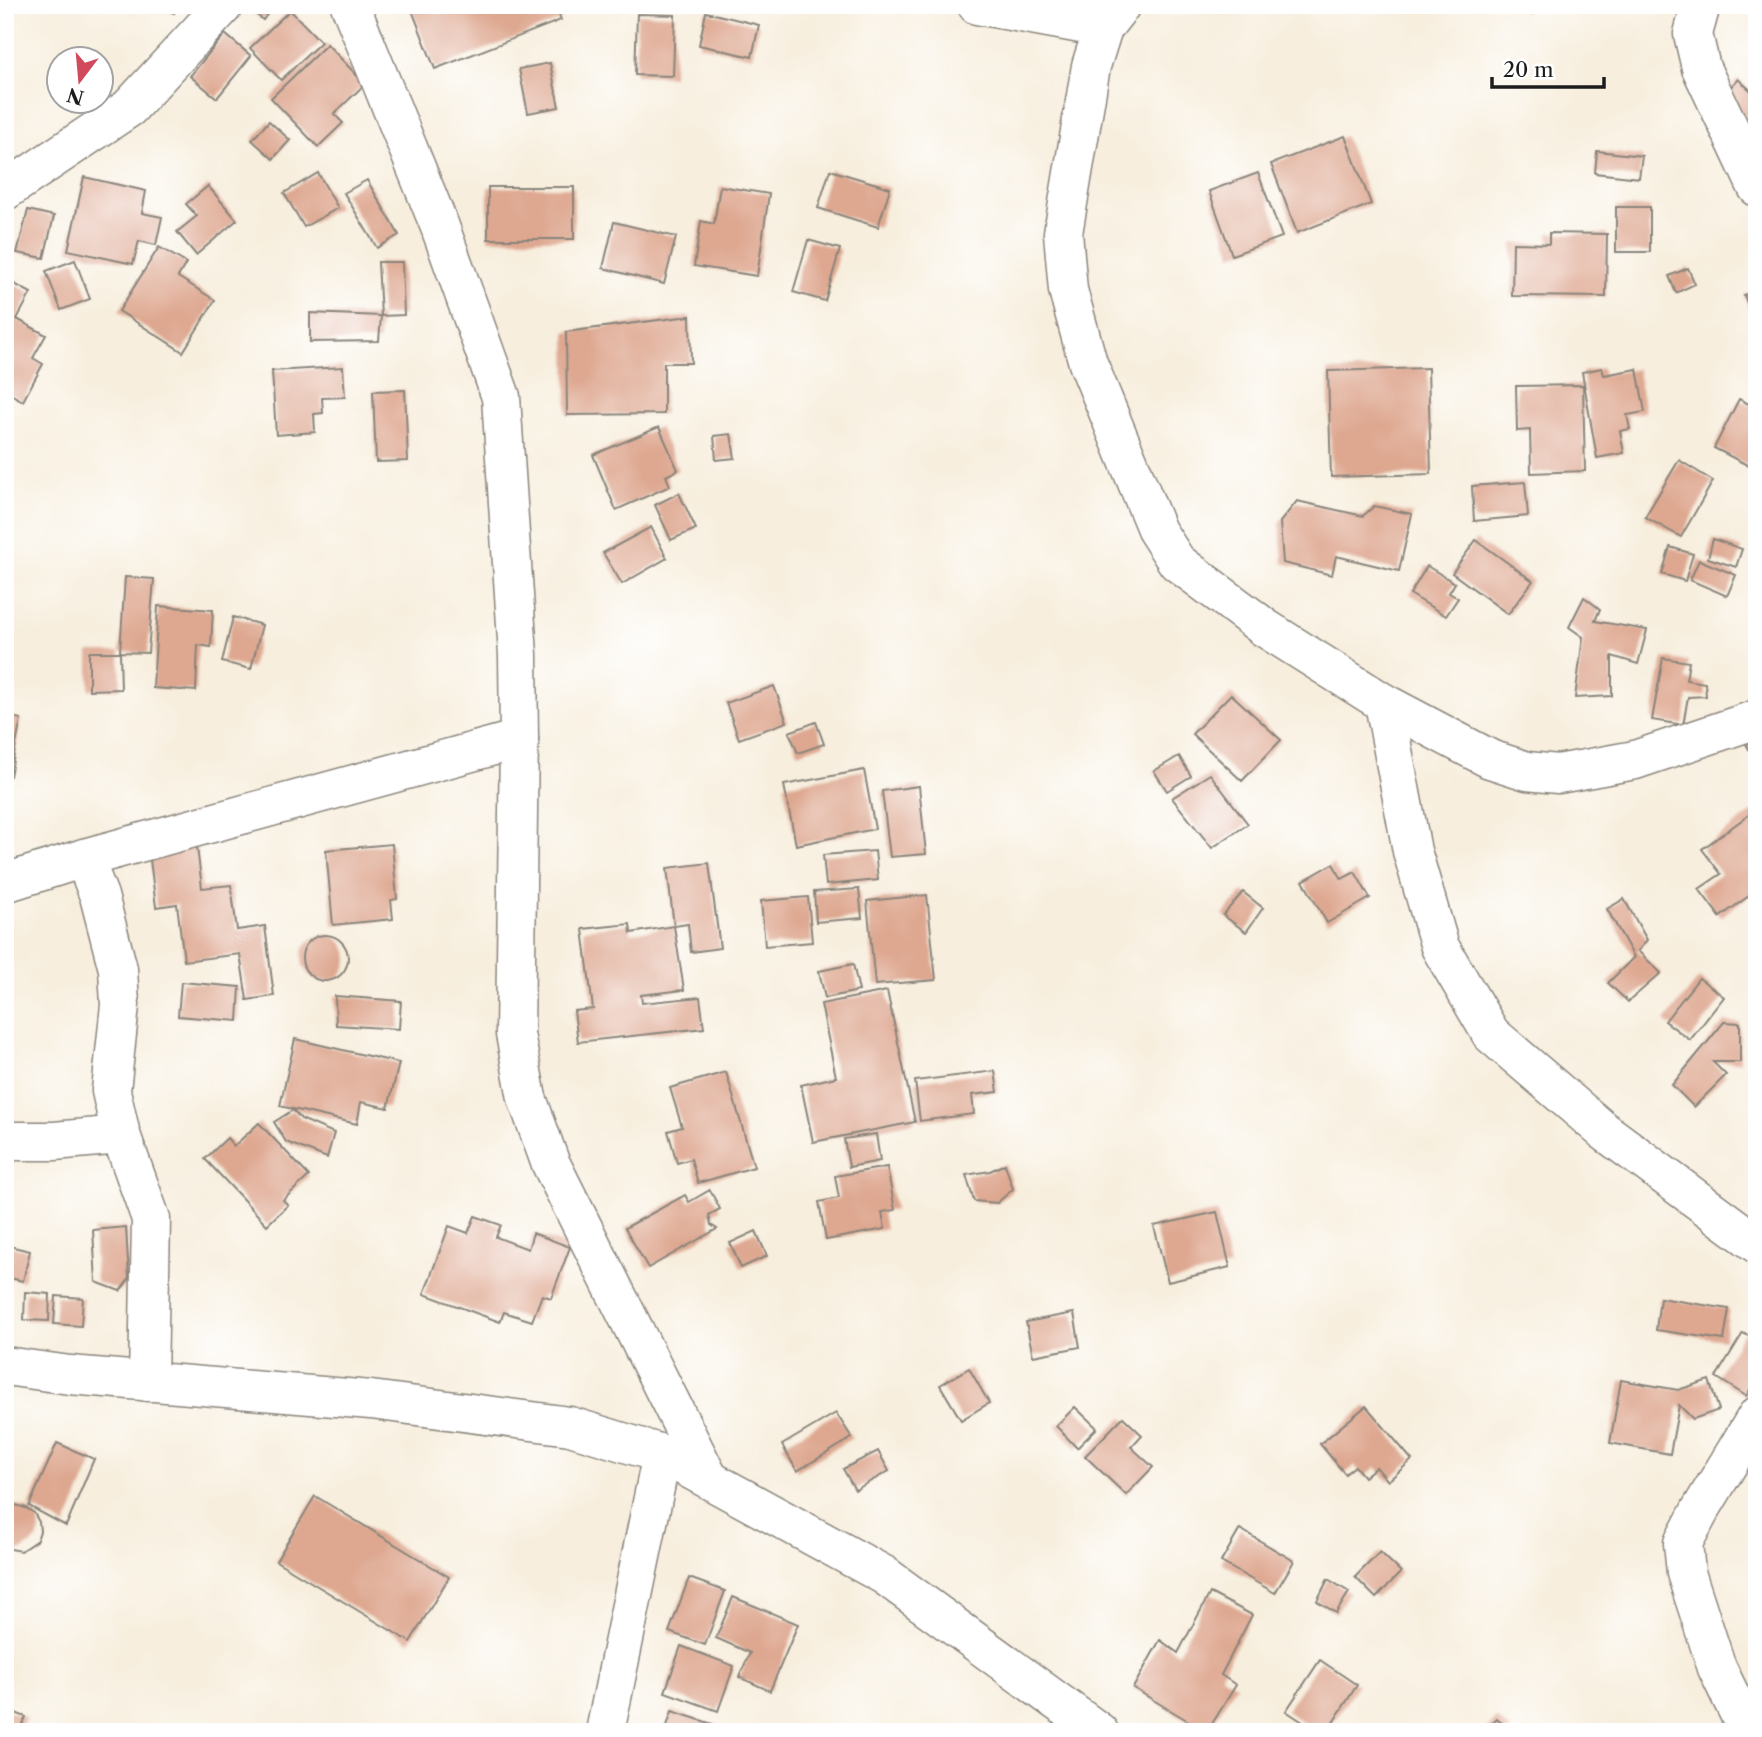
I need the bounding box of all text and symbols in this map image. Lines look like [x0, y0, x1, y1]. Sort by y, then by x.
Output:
north arrow [46, 46, 116, 116]
scale bar [1492, 46, 1604, 90]
text: 20 m [1503, 57, 1554, 82]
text: N [64, 83, 87, 109]

